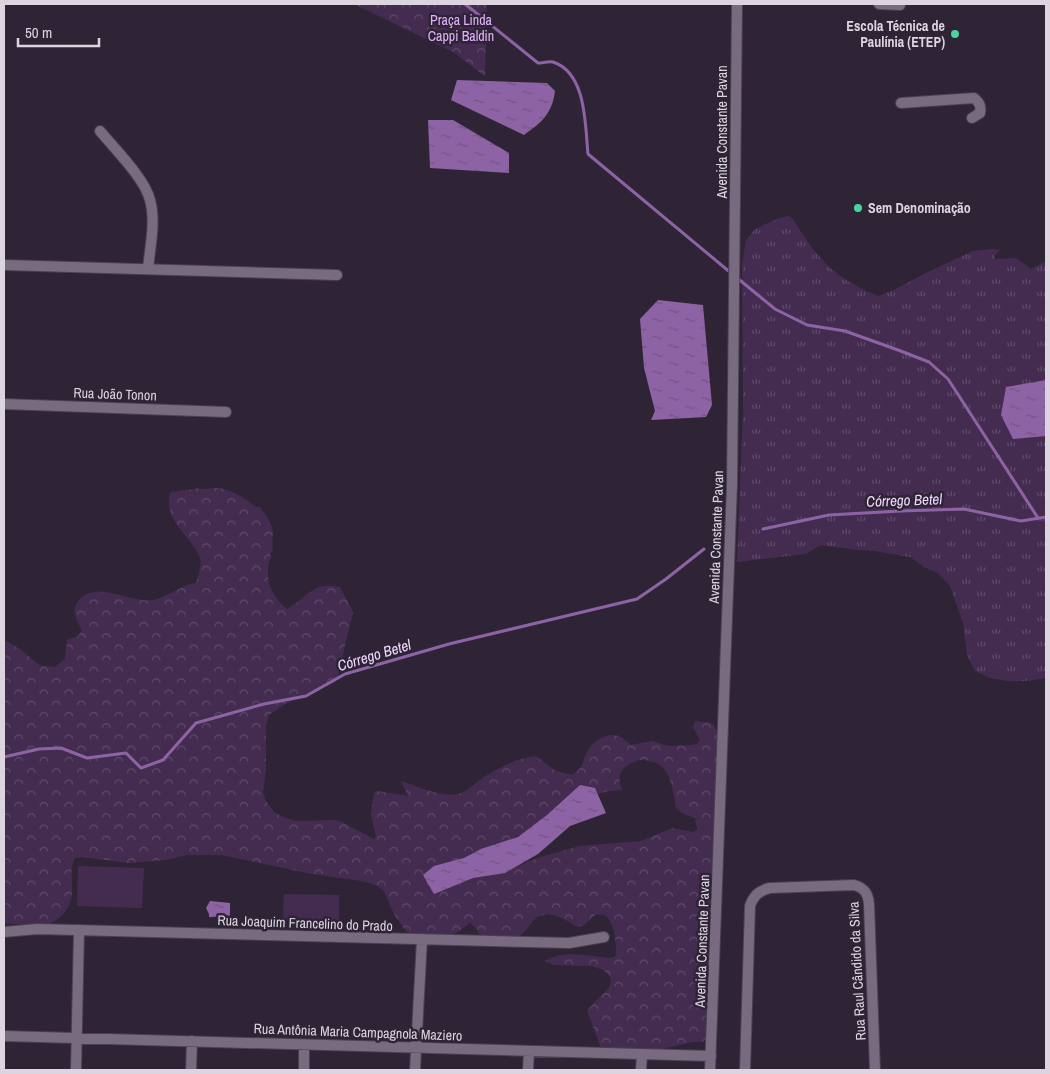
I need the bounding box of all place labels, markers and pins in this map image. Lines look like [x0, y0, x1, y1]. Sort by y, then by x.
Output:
place label: Escola Técnica de Paulínia (ETEP) [846, 17, 945, 51]
marker: Escola Técnica de Paulínia (ETEP) [949, 28, 961, 40]
place label: Sem Denominação [868, 199, 971, 217]
marker: Sem Denominação [852, 202, 864, 214]

